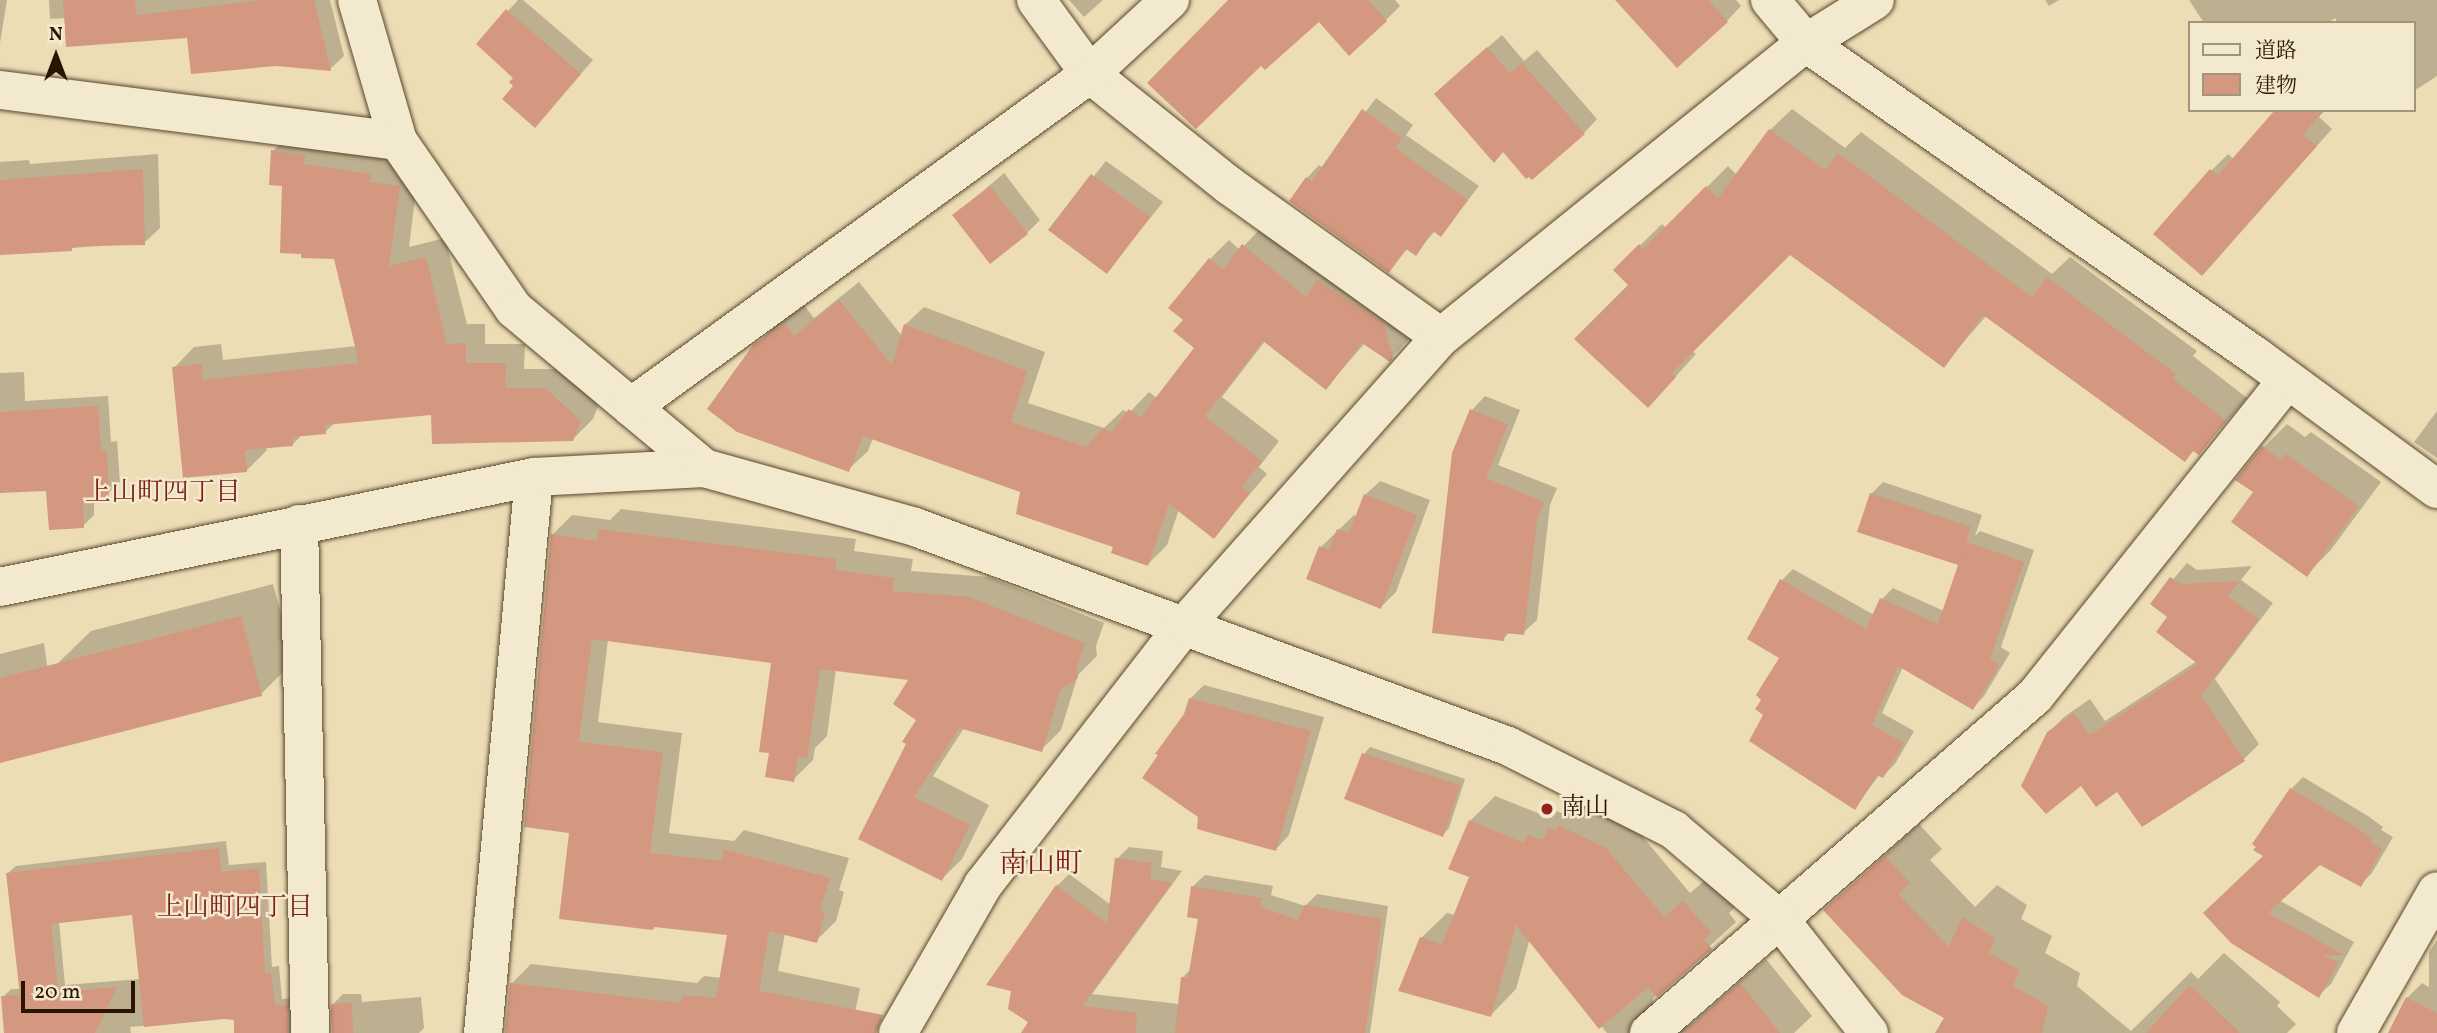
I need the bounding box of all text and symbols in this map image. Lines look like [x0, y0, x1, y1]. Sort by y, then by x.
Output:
north arrow [21, 21, 91, 91]
legend [2188, 21, 2416, 112]
text: N [49, 22, 63, 48]
text: 道路 [2255, 37, 2297, 66]
text: 建物 [2255, 72, 2297, 101]
district label: 上山町四丁目 [85, 478, 241, 510]
place label: 南山 [1561, 795, 1609, 823]
marker: 南山 [1539, 801, 1555, 817]
district label: 南山町 [999, 848, 1083, 882]
district label: 上山町四丁目 [157, 893, 313, 925]
scale bar [24, 967, 138, 1011]
text: 20 m [34, 978, 80, 1007]

